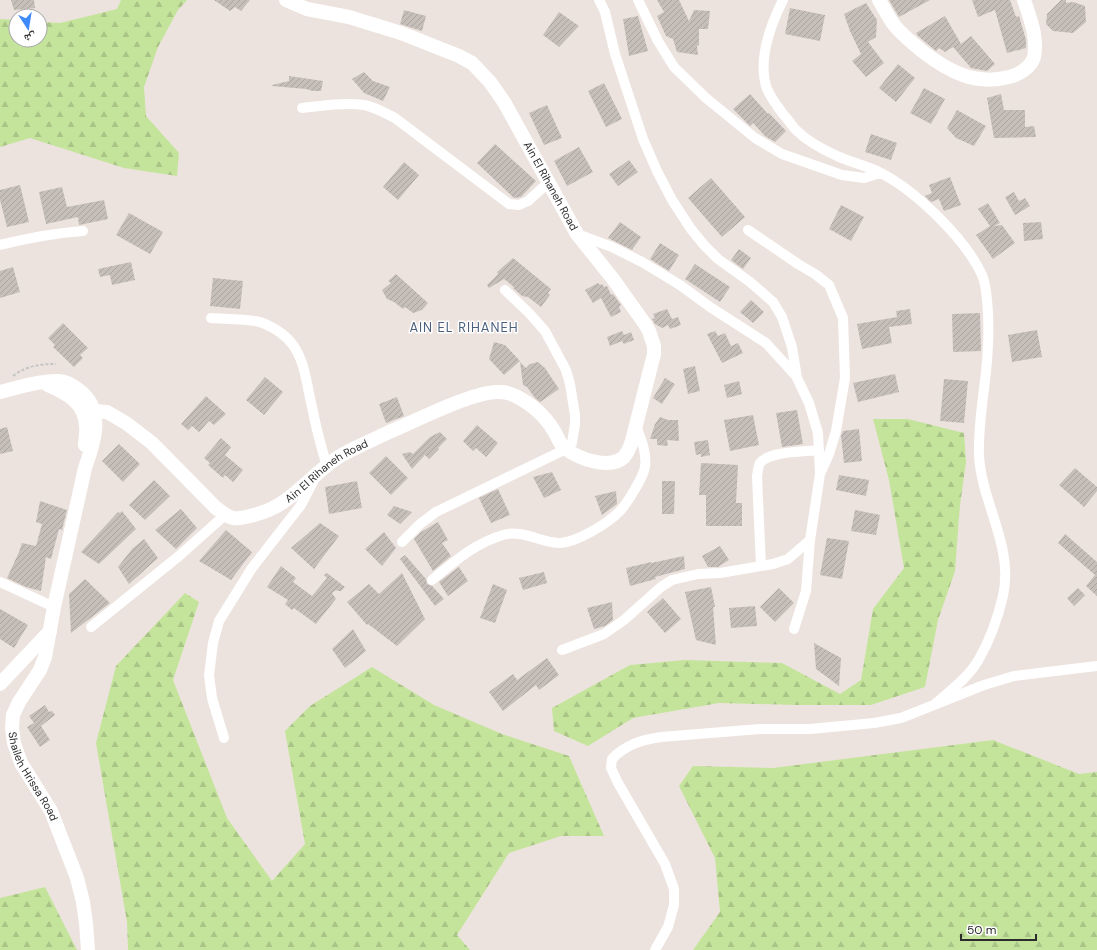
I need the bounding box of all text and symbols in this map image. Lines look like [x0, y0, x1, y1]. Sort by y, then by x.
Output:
north arrow [8, 8, 48, 48]
text: ش [22, 29, 37, 46]
street label: Ain El Rihaneh Road [521, 139, 581, 233]
district label: AIN EL RIHANEH [409, 319, 519, 336]
street label: Ain El Rihaneh Road [282, 436, 370, 506]
street label: Shaileh Hrissa Road [6, 731, 61, 823]
scale bar [961, 916, 1036, 942]
text: 50 m [967, 922, 996, 938]

